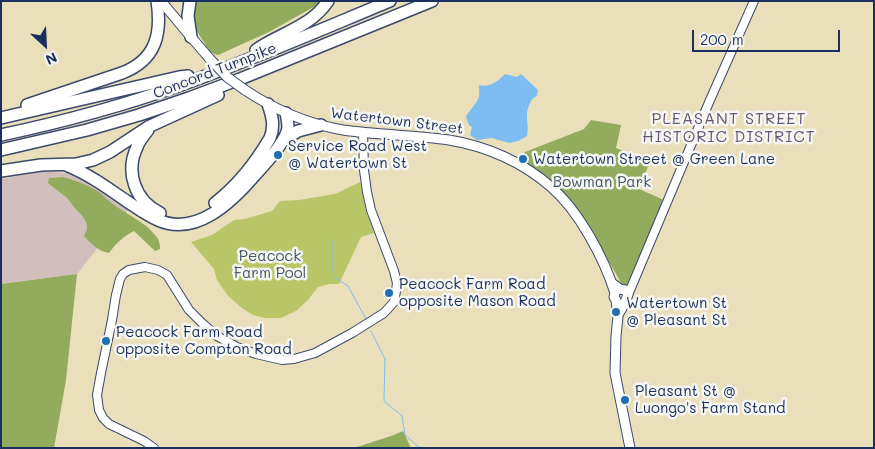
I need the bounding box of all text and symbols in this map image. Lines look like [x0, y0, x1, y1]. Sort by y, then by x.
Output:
north arrow [20, 20, 70, 70]
scale bar [695, 20, 842, 52]
text: 200 m [700, 29, 744, 49]
street label: Concord Turnpike [151, 39, 279, 103]
text: N [43, 48, 60, 70]
street label: Watertown Street [329, 104, 465, 138]
district label: PLEASANT STREET HISTORIC DISTRICT [640, 109, 818, 147]
place label: Service Road West @ Watertown St [288, 137, 427, 172]
marker: Service Road West @ Watertown St [272, 149, 284, 161]
place label: Watertown Street @ Green Lane [533, 150, 775, 168]
marker: Watertown Street @ Green Lane [517, 153, 529, 165]
park label: Bowman Park [553, 173, 651, 191]
park label: Peacock Farm Pool [234, 247, 306, 282]
place label: Peacock Farm Road opposite Mason Road [399, 275, 556, 310]
marker: Peacock Farm Road opposite Mason Road [383, 287, 395, 299]
place label: Watertown St @ Pleasant St [626, 294, 727, 329]
marker: Watertown St @ Pleasant St [610, 306, 622, 318]
place label: Peacock Farm Road opposite Compton Road [116, 323, 292, 358]
marker: Peacock Farm Road opposite Compton Road [100, 335, 112, 347]
place label: Pleasant St @ Luongo's Farm Stand [635, 382, 786, 417]
marker: Pleasant St @ Luongo's Farm Stand [619, 394, 631, 406]

